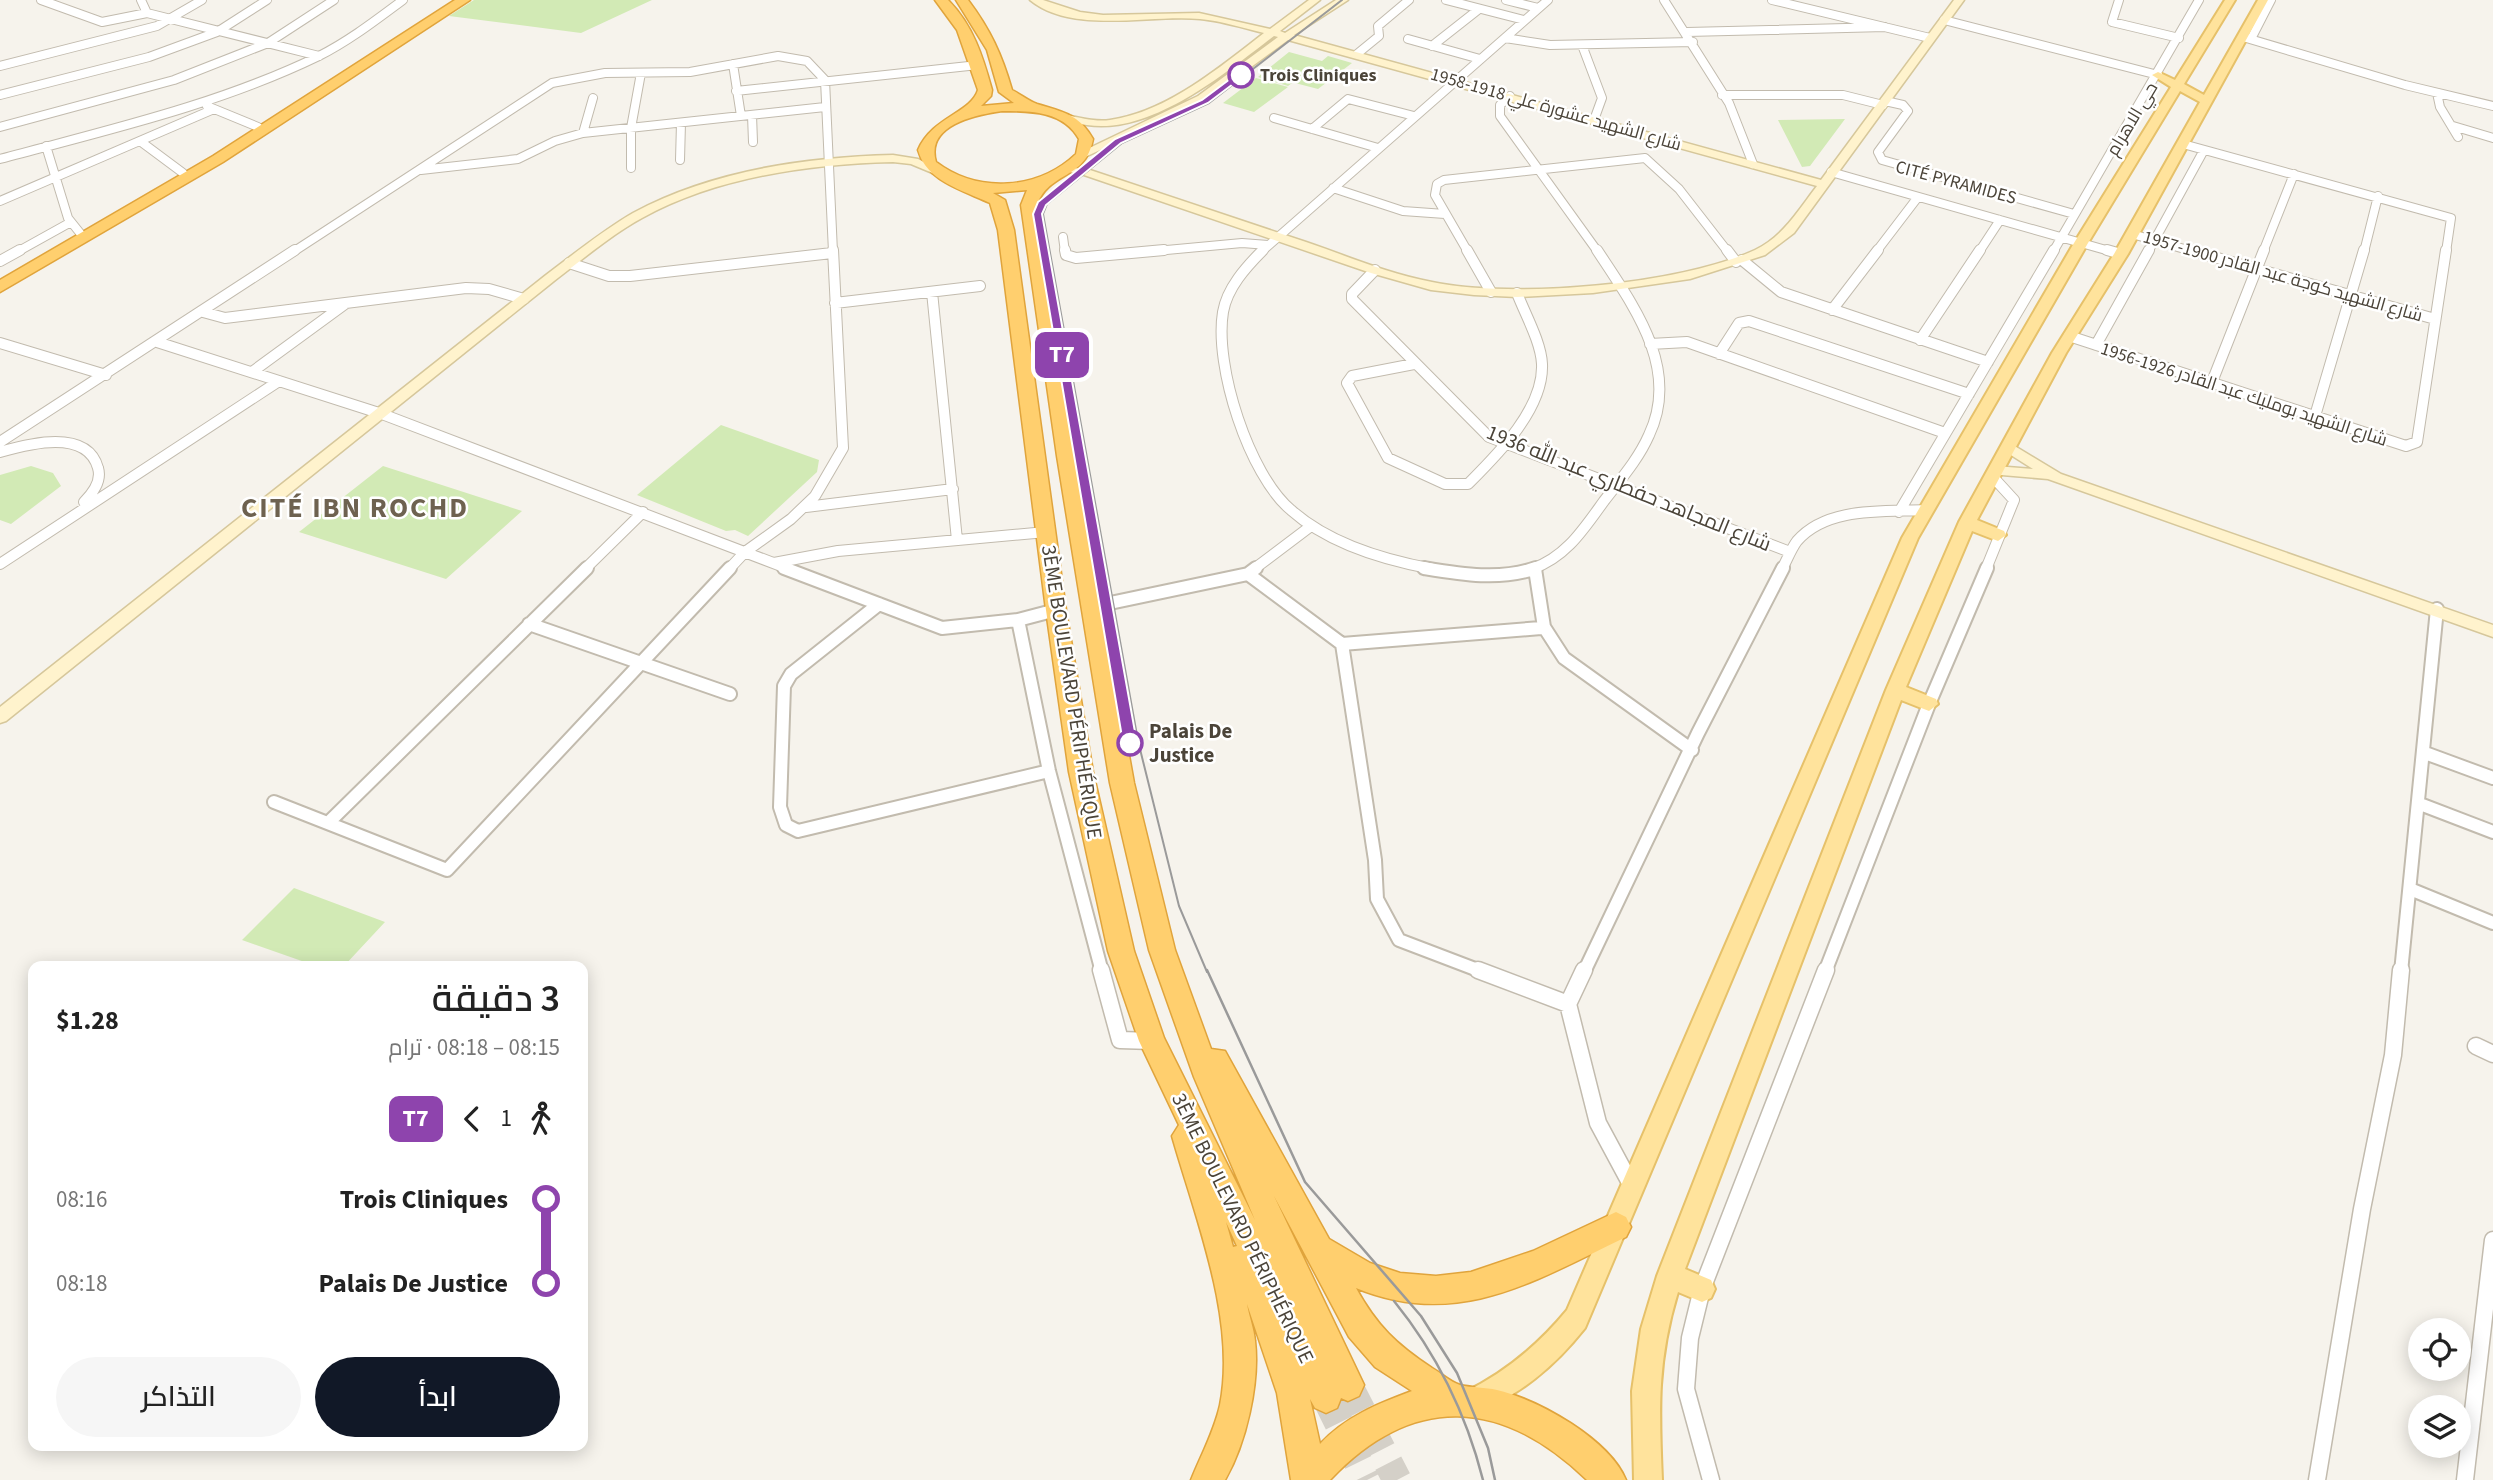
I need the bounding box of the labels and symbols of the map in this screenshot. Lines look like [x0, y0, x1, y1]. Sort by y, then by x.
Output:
marker: Trois Cliniques [1228, 62, 1254, 88]
street label: شارع الشهيد عشورة علي 1918-1958 [1427, 62, 1684, 158]
place label: Trois Cliniques [1260, 63, 1376, 88]
street label: حي الاهرام [2101, 78, 2165, 161]
street label: CITÉ PYRAMIDES [1893, 154, 2019, 211]
street label: شارع الشهيد كوجة عبد القادر 1900-1957 [2140, 225, 2426, 328]
line badge: T7 [1030, 332, 1094, 378]
street label: شارع الشهيد بومليك عبد القادر 1926-1956 [2097, 336, 2390, 453]
street label: شارع المجاهد حفطاري عبد الله 1936 [1482, 417, 1776, 560]
district label: CITÉ IBN ROCHD [241, 488, 469, 528]
street label: 3ÈME BOULEVARD PÉRIPHÉRIQUE [1034, 543, 1110, 841]
place label: Palais De Justice [1149, 716, 1233, 770]
marker: Palais De Justice [1117, 730, 1143, 756]
street label: 3ÈME BOULEVARD PÉRIPHÉRIQUE [1164, 1088, 1322, 1368]

